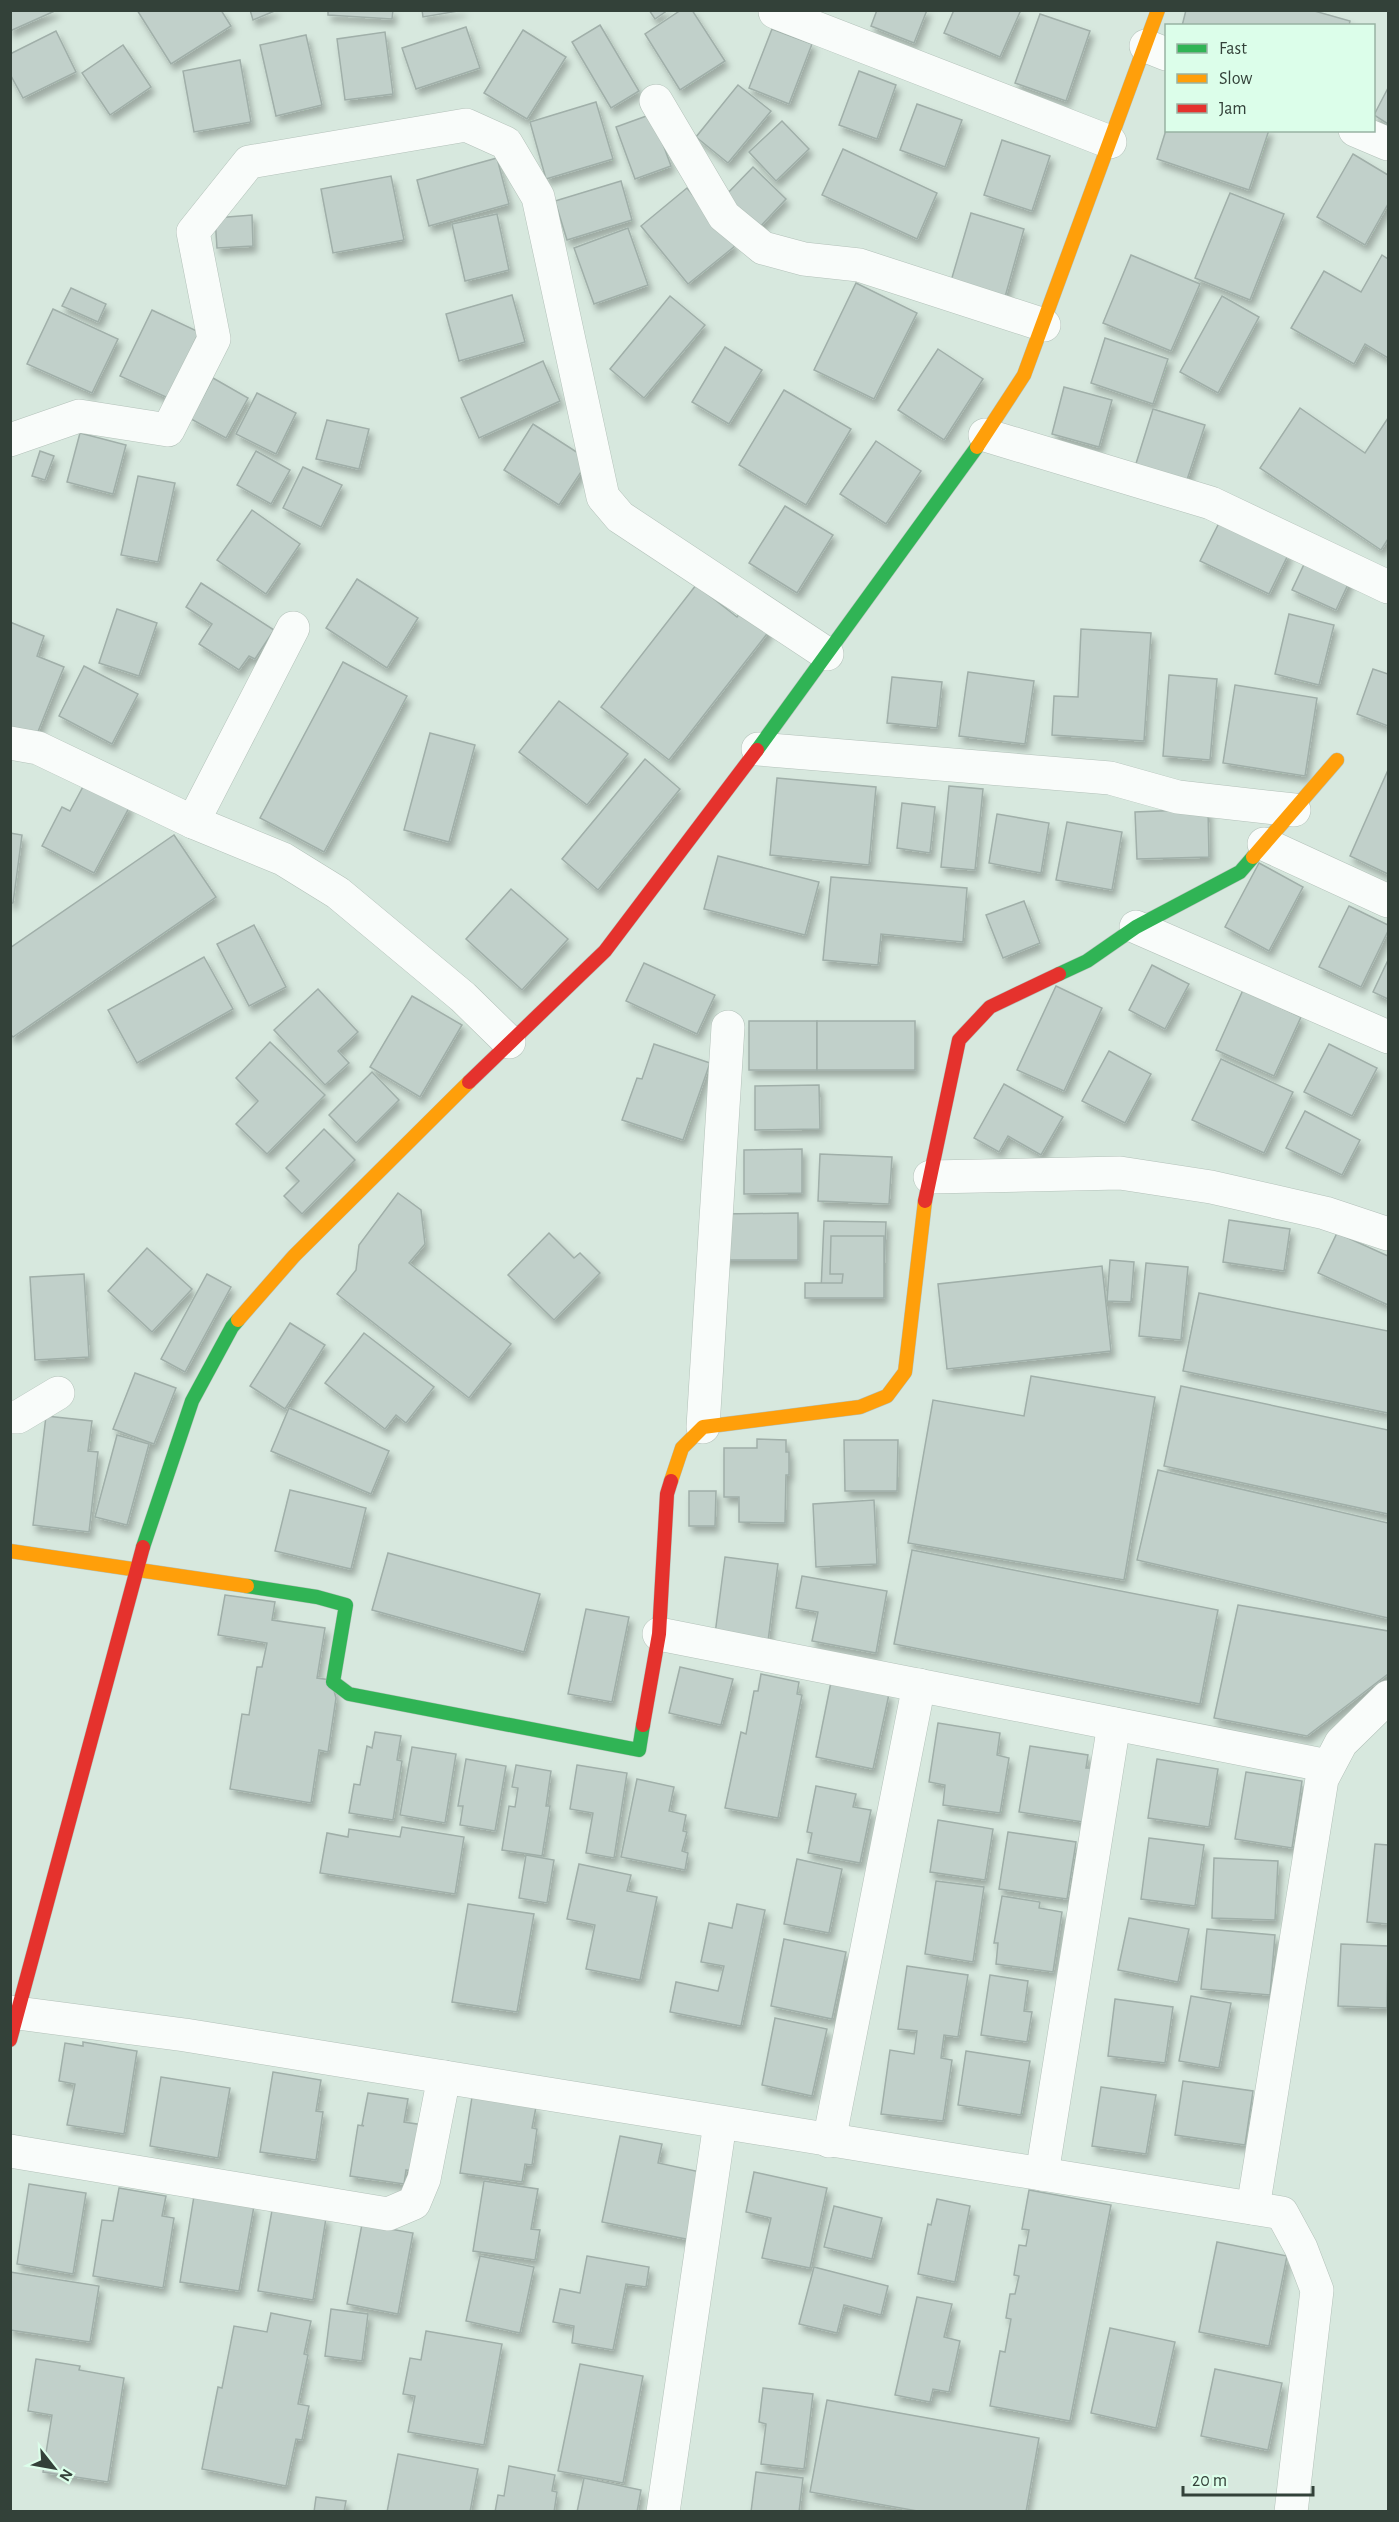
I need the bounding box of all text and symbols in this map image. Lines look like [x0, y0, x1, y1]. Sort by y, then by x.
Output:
legend [1165, 24, 1375, 132]
text: Fast [1219, 40, 1247, 58]
text: Slow [1219, 70, 1252, 88]
text: Jam [1219, 100, 1247, 118]
north arrow [24, 2438, 84, 2498]
scale bar [1183, 2459, 1314, 2497]
text: N [56, 2466, 76, 2484]
text: 20 m [1192, 2472, 1227, 2490]

